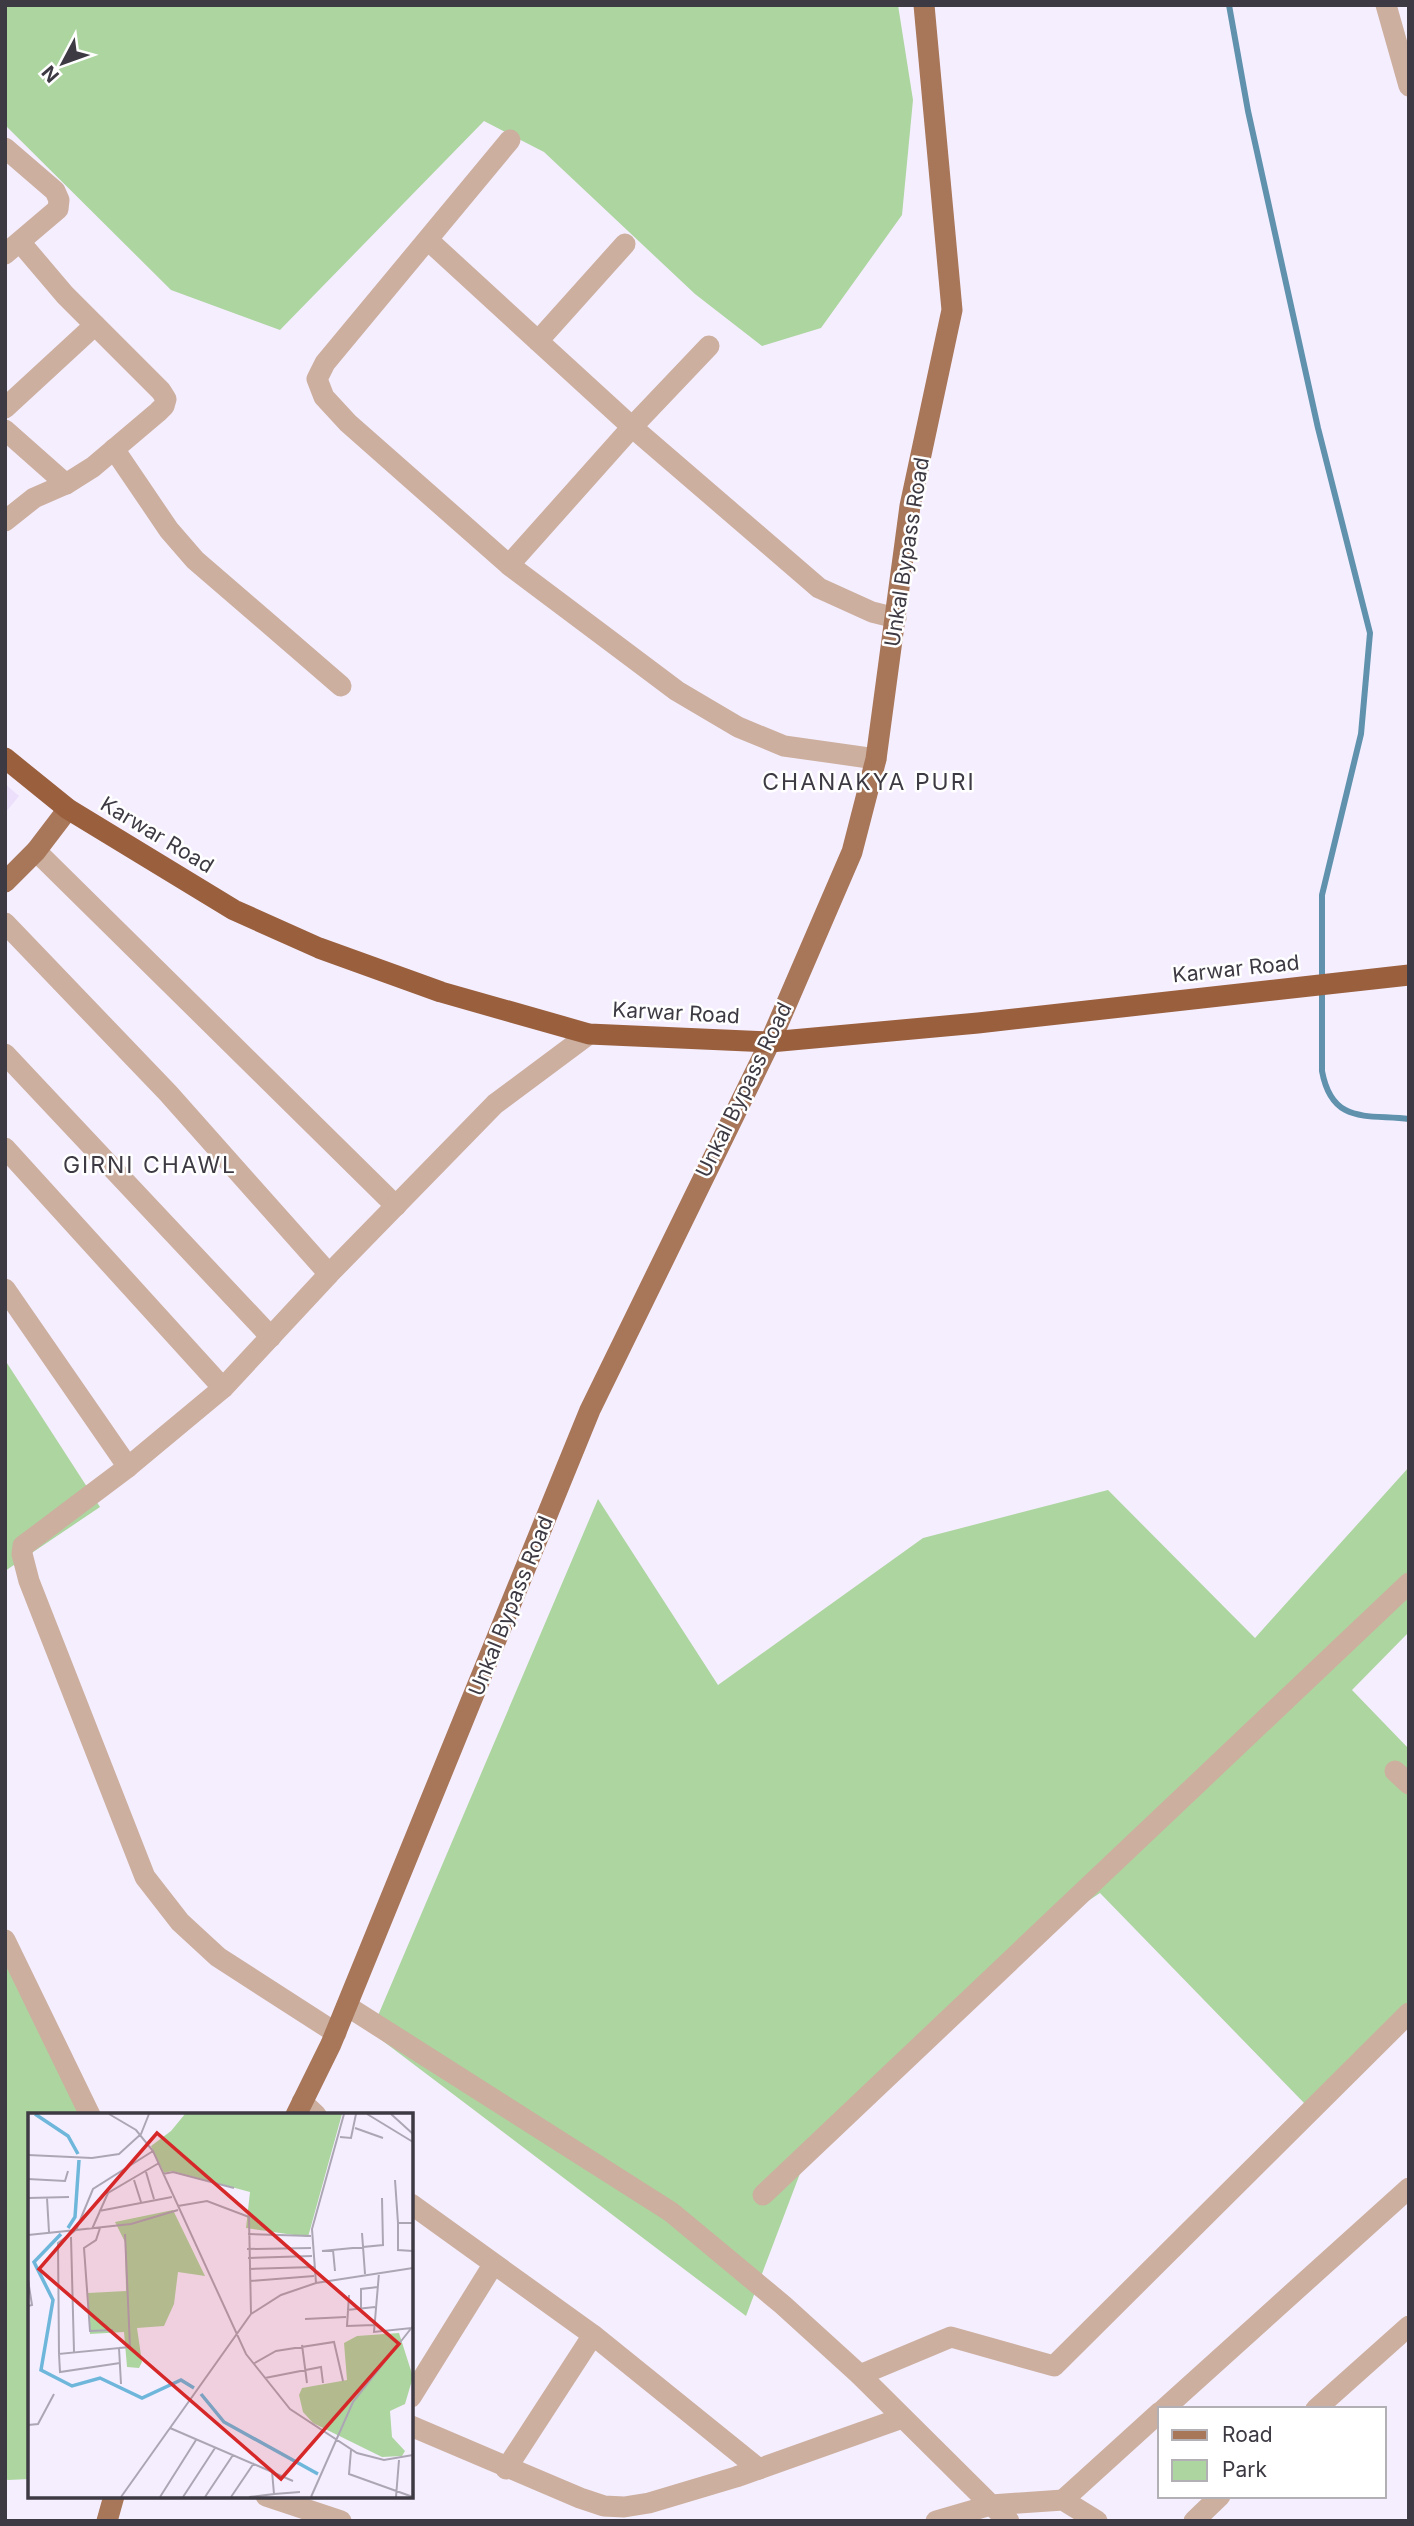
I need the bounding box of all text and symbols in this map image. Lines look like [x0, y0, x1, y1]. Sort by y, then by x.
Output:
north arrow [28, 28, 98, 98]
text: N [37, 61, 64, 87]
street label: Unkal Bypass Road [879, 455, 934, 648]
district label: CHANAKYA PURI [762, 768, 976, 796]
street label: Karwar Road [96, 791, 218, 878]
street label: Karwar Road [1171, 949, 1301, 988]
street label: Karwar Road [612, 997, 740, 1028]
street label: Unkal Bypass Road [690, 998, 797, 1181]
district label: GIRNI CHAWL [63, 1151, 237, 1179]
street label: Unkal Bypass Road [463, 1512, 558, 1699]
inset map [28, 2113, 413, 2498]
legend [1158, 2407, 1386, 2498]
text: Road [1222, 2422, 1273, 2447]
text: Park [1222, 2457, 1267, 2482]

